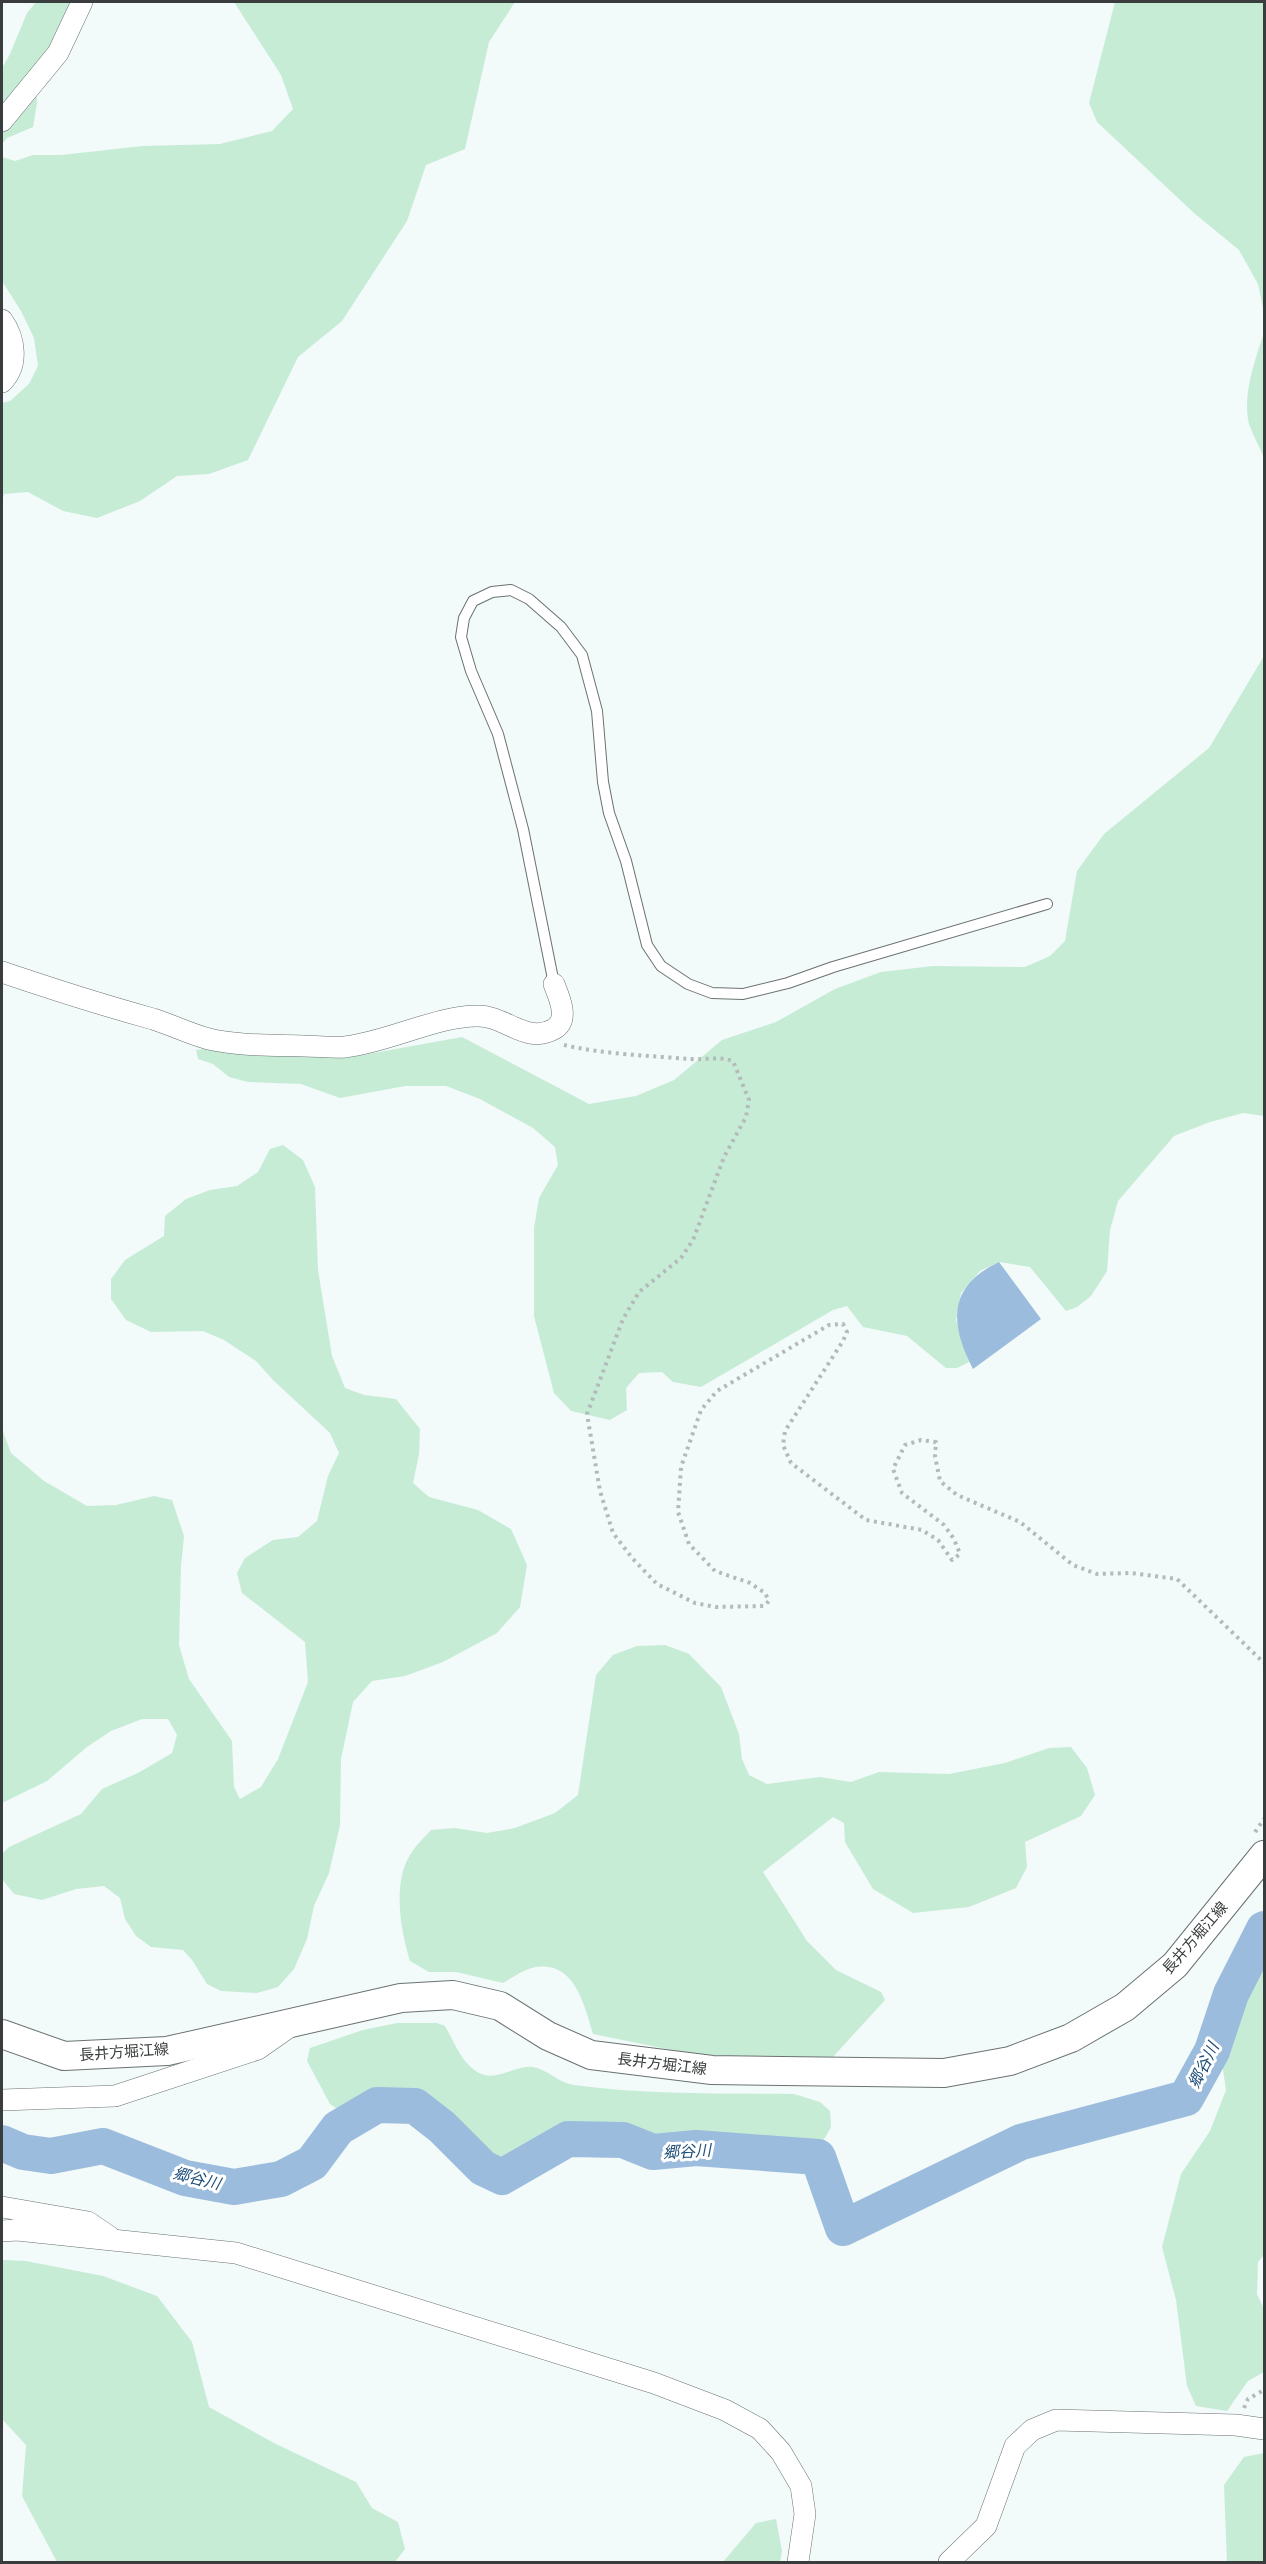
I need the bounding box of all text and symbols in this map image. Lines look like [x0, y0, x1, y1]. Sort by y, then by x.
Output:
street label: 長井方堀江線 [1159, 1898, 1231, 1978]
water label: 郷谷川 [1184, 2038, 1224, 2091]
street label: 長井方堀江線 [78, 2040, 170, 2064]
street label: 長井方堀江線 [616, 2050, 708, 2078]
water label: 郷谷川 [663, 2141, 714, 2163]
water label: 郷谷川 [171, 2163, 224, 2195]

